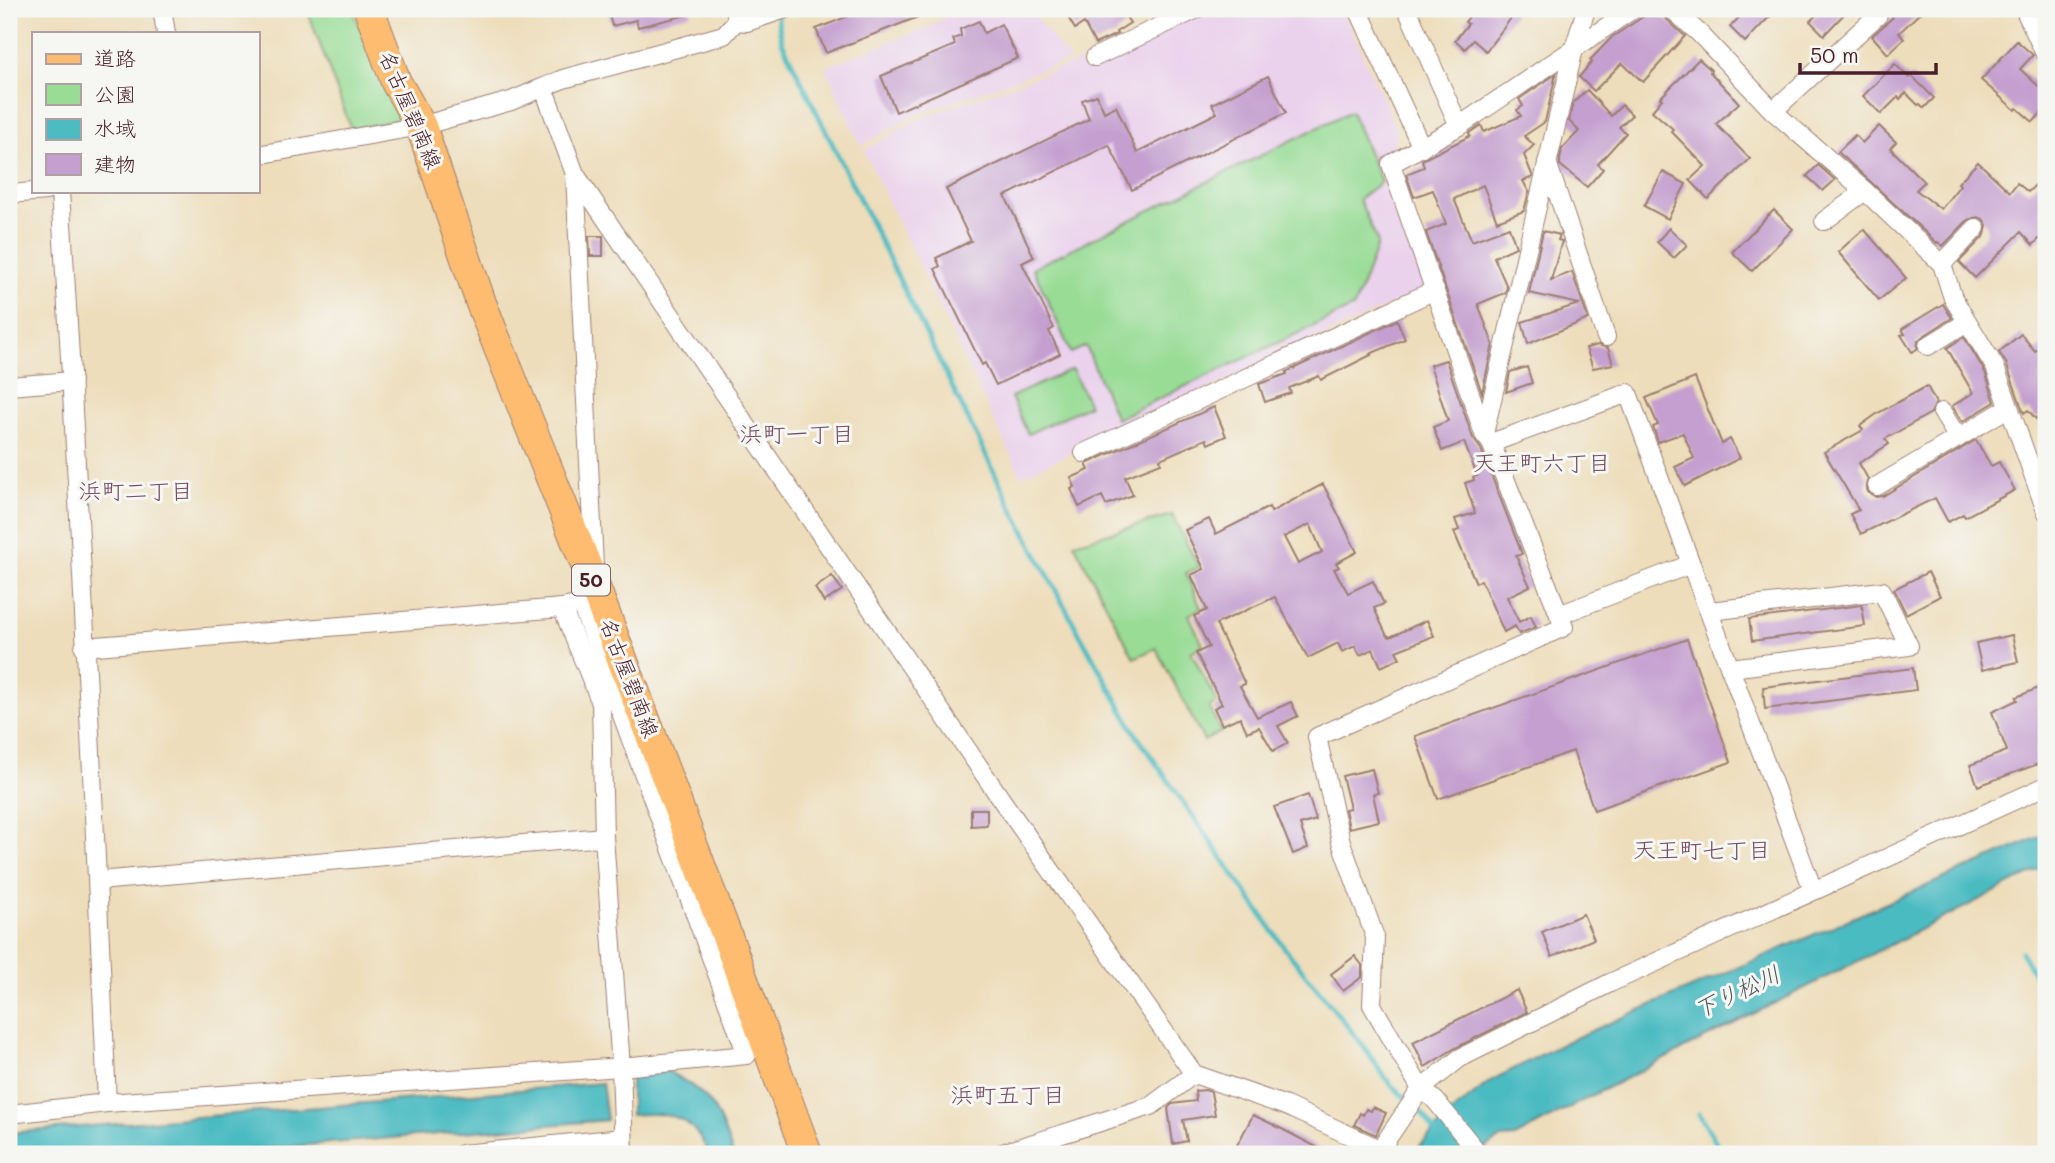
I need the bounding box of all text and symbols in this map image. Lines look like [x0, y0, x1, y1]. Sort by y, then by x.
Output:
legend [32, 32, 259, 192]
scale bar [1800, 32, 1936, 76]
text: 50 m [1810, 41, 1859, 68]
text: 道路 [94, 44, 136, 71]
street label: 名古屋碧南線 [374, 46, 448, 173]
text: 公園 [94, 80, 136, 107]
text: 水域 [94, 114, 136, 141]
text: 建物 [94, 150, 136, 177]
district label: 浜町一丁目 [740, 418, 855, 448]
district label: 天王町六丁目 [1473, 447, 1611, 477]
district label: 浜町二丁目 [79, 475, 194, 505]
road number: 50 [572, 565, 610, 596]
street label: 名古屋碧南線 [595, 614, 666, 741]
district label: 天王町七丁目 [1633, 834, 1771, 864]
water label: 下り松川 [1689, 958, 1785, 1024]
district label: 浜町五丁目 [951, 1079, 1066, 1109]

